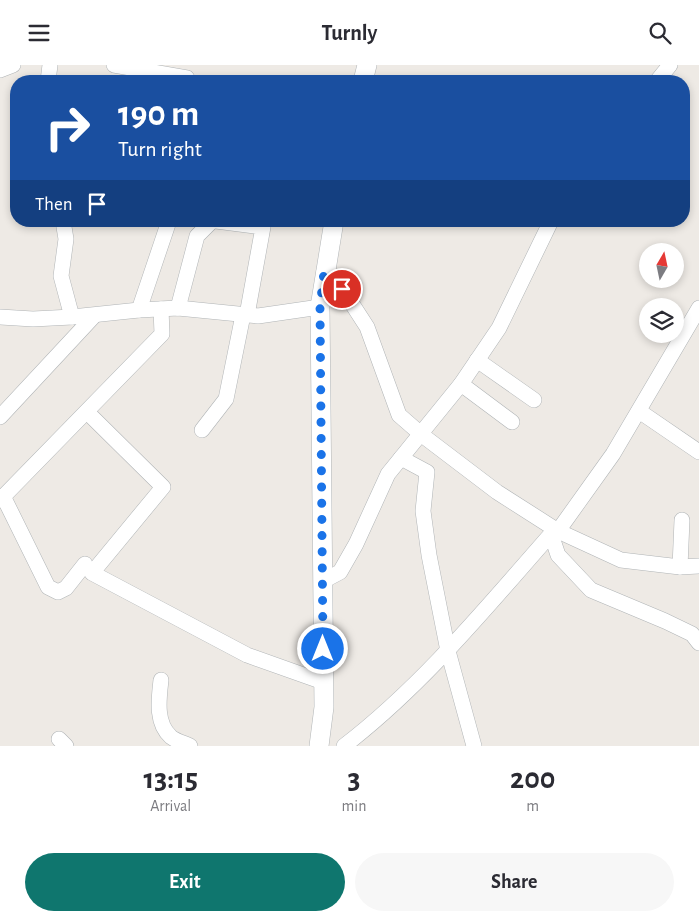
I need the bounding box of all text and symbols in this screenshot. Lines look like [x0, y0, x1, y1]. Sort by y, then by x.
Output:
icon: menu [25, 19, 53, 47]
icon: search [646, 19, 674, 47]
text: Turnly [322, 22, 377, 44]
icon: right [35, 95, 100, 160]
text: 190 m [118, 97, 199, 132]
text: Turn right [118, 138, 202, 160]
icon: arrive [83, 190, 111, 218]
text: Then [35, 195, 73, 214]
north arrow [639, 243, 684, 287]
map controls [639, 243, 684, 343]
pin [321, 268, 363, 310]
icon: arrive [328, 275, 356, 303]
button: layers [639, 298, 684, 343]
position arrow [296, 622, 348, 674]
text: 13:15 [144, 764, 198, 794]
text: 3 [348, 764, 360, 794]
text: 200 [510, 764, 555, 794]
text: Arrival [150, 798, 191, 814]
text: min [342, 798, 366, 814]
text: m [526, 798, 539, 814]
button: Exit [25, 853, 345, 911]
button: Share [355, 853, 674, 911]

